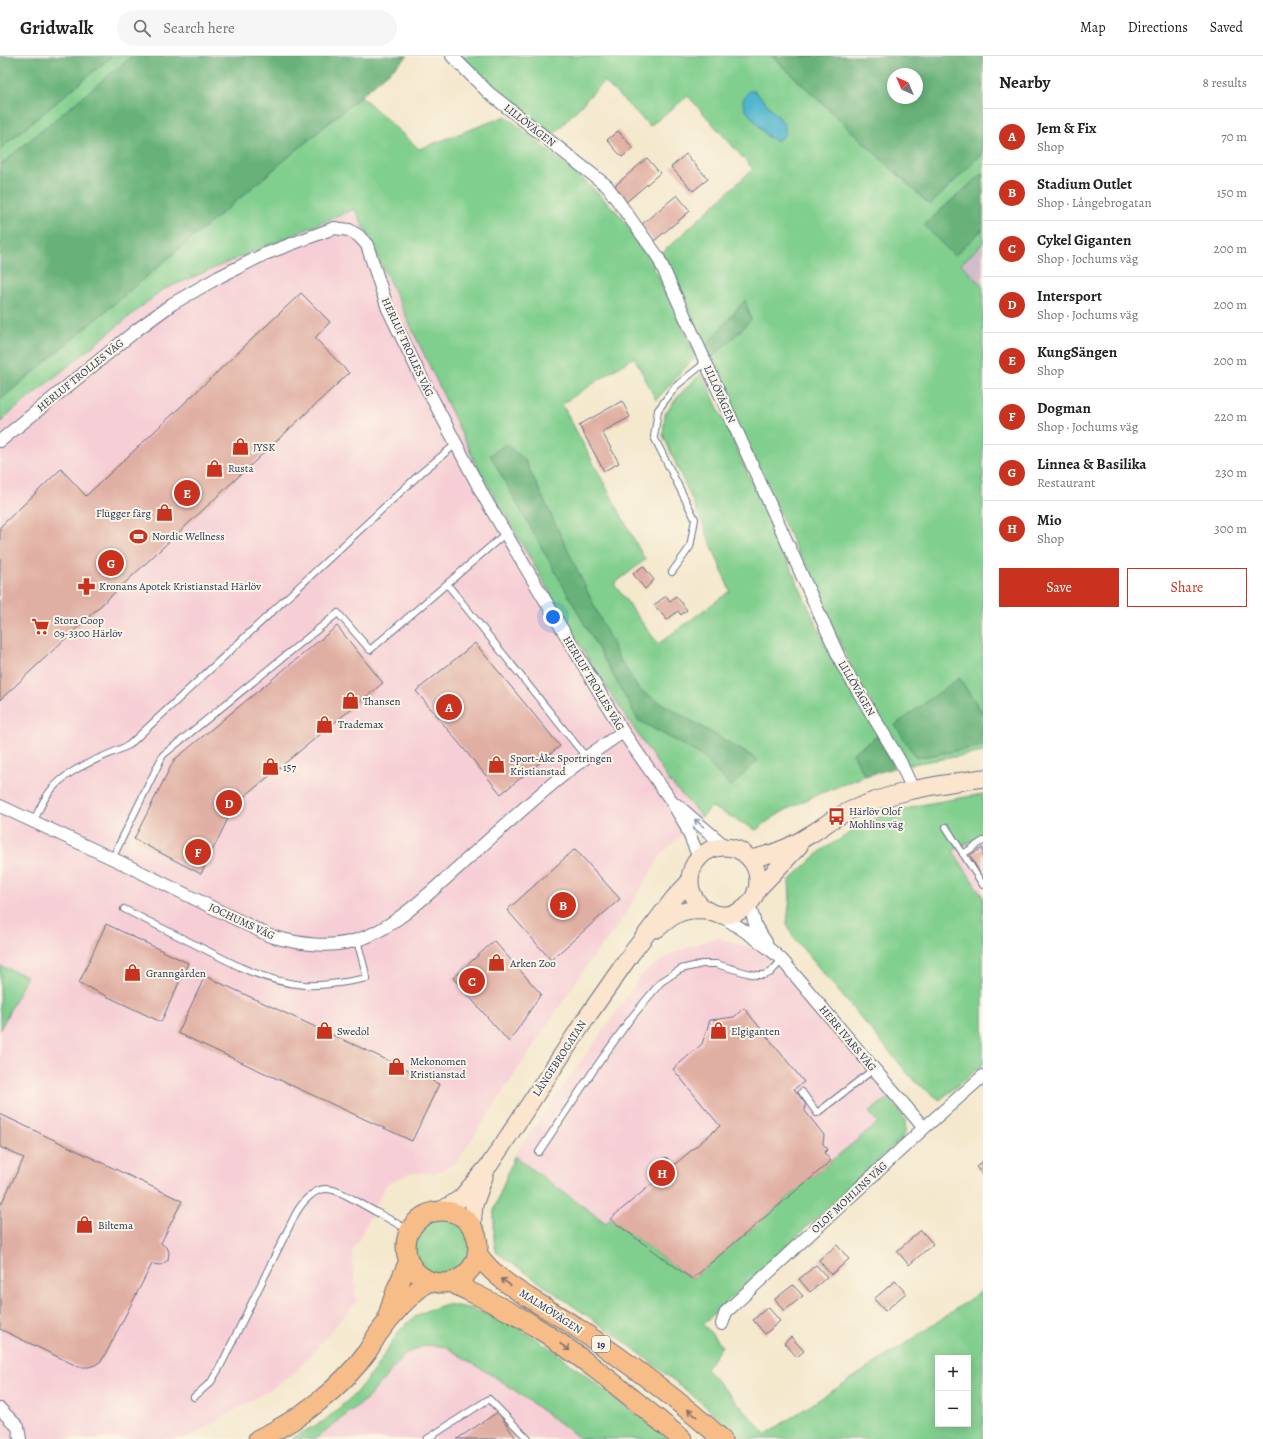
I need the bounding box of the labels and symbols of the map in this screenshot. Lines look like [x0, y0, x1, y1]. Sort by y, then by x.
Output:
north arrow [887, 68, 923, 104]
street label: LILLÖVÄGEN [501, 100, 559, 150]
street label: HERLUF TROLLES VÄG [378, 295, 437, 399]
street label: HERLUF TROLLES VÄG [34, 336, 127, 415]
street label: LILLÖVÄGEN [700, 363, 739, 426]
shop icon: JYSK [230, 437, 250, 457]
place label: JYSK [253, 440, 275, 455]
shop icon: Rusta [205, 458, 225, 478]
place label: Rusta [228, 461, 254, 476]
pin: E [174, 478, 200, 508]
shop icon: Flügger färg [154, 503, 174, 523]
place label: Flügger färg [96, 506, 151, 521]
sports icon: Nordic Wellness [129, 526, 149, 546]
place label: Nordic Wellness [152, 529, 225, 544]
pin: G [98, 548, 124, 578]
pharmacy icon: Kronans Apotek Kristianstad Härlöv [76, 576, 96, 596]
place label: Kronans Apotek Kristianstad Härlöv [99, 579, 261, 594]
your location [543, 607, 563, 627]
place label: Stora Coop 09-3300 Härlöv [54, 613, 123, 641]
supermarket icon: Stora Coop 09-3300 Härlöv [31, 616, 51, 636]
street label: HERLUF TROLLES VÄG [559, 633, 628, 733]
street label: LILLÖVÄGEN [835, 658, 879, 719]
shop icon: Thansen [340, 691, 360, 711]
pin: A [436, 692, 462, 722]
place label: Thansen [363, 694, 400, 709]
shop icon: Trademax [315, 714, 335, 734]
place label: Trademax [338, 717, 384, 732]
place label: Sport-Åke Sportringen Kristianstad [510, 751, 612, 779]
shop icon: Sport-Åke Sportringen Kristianstad [487, 754, 507, 774]
shop icon: 157 [260, 757, 280, 777]
place label: 157 [283, 760, 296, 775]
pin: D [216, 788, 242, 818]
place label: Härlöv Olof Mohlins väg [849, 804, 904, 832]
bus stop icon: Härlöv Olof Mohlins väg [826, 807, 846, 827]
one-way arrow [693, 818, 704, 827]
pin: F [185, 837, 211, 867]
pin: B [550, 890, 576, 920]
street label: JOCHUMS VÄG [206, 900, 277, 943]
shop icon: Arken Zoo [487, 953, 507, 973]
place label: Arken Zoo [509, 956, 556, 971]
shop icon: Granngården [123, 963, 143, 983]
place label: Granngården [146, 966, 206, 981]
pin: C [459, 966, 485, 996]
street label: HERR IVARS VÄG [816, 1002, 880, 1074]
street label: LÅNGEBROGATAN [529, 1017, 590, 1099]
shop icon: Swedol [314, 1021, 334, 1041]
shop icon: Elgiganten [708, 1021, 728, 1041]
place label: Swedol [337, 1024, 370, 1039]
place label: Elgiganten [731, 1024, 780, 1039]
place label: Mekonomen Kristianstad [410, 1054, 466, 1082]
shop icon: Mekonomen Kristianstad [387, 1057, 407, 1077]
pin: H [649, 1158, 675, 1188]
street label: OLOF MOHLINS VÄG [808, 1158, 891, 1237]
shop icon: Biltema [75, 1215, 95, 1235]
place label: Biltema [98, 1218, 134, 1233]
one-way arrow [501, 1277, 512, 1286]
street label: MALMÖVÄGEN [516, 1285, 585, 1337]
road number: 19 [592, 1336, 610, 1352]
one-way arrow [560, 1343, 571, 1351]
one-way arrow [687, 1409, 698, 1418]

